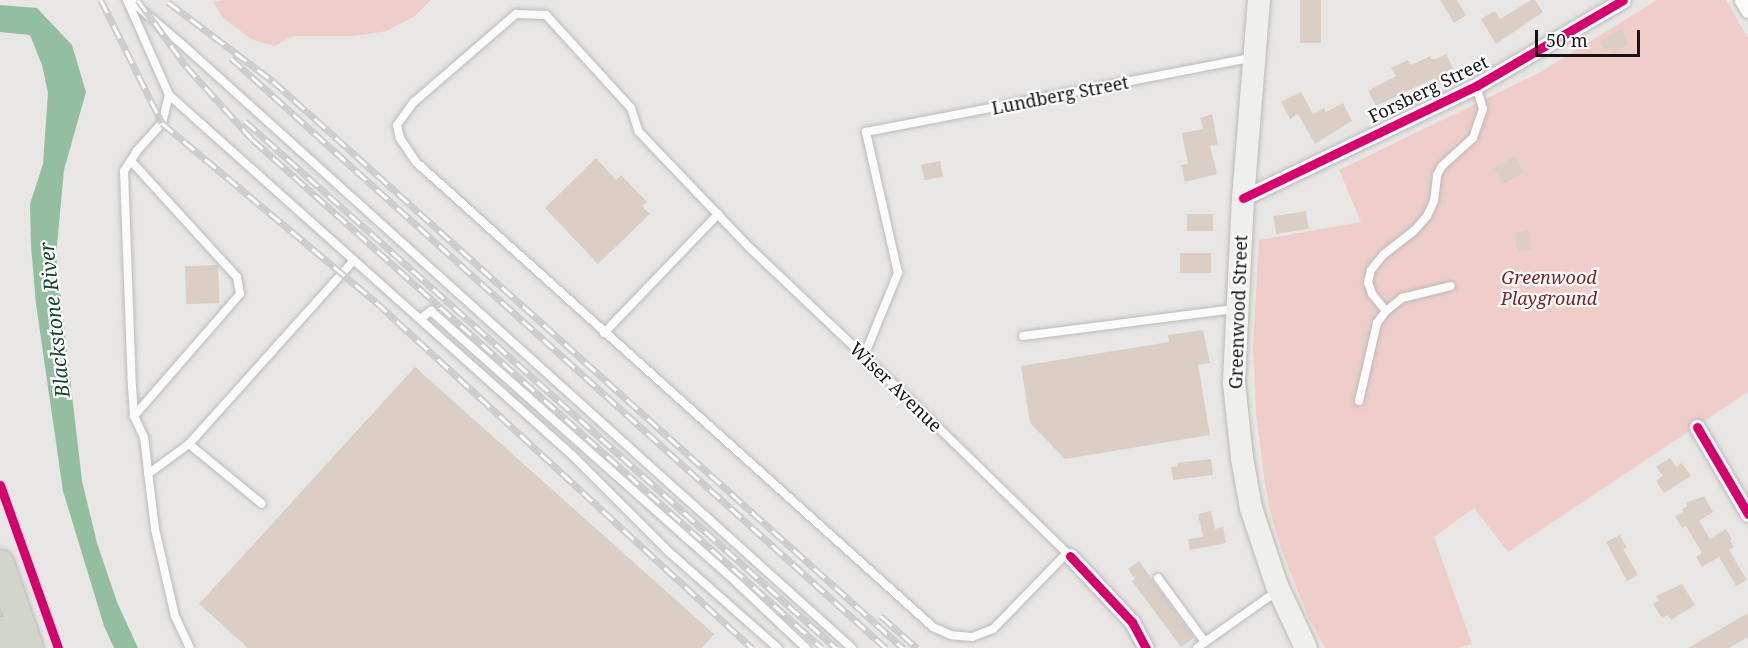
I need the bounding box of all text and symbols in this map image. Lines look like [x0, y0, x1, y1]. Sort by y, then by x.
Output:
scale bar [1538, 18, 1643, 56]
text: 50 m [1546, 28, 1588, 52]
street label: Forsberg Street [1365, 51, 1491, 127]
street label: Lundberg Street [990, 71, 1130, 119]
street label: Greenwood Street [1225, 234, 1251, 390]
water label: Blackstone River [34, 241, 74, 399]
park label: Greenwood Playground [1501, 267, 1597, 310]
street label: Wiser Avenue [845, 338, 947, 436]

